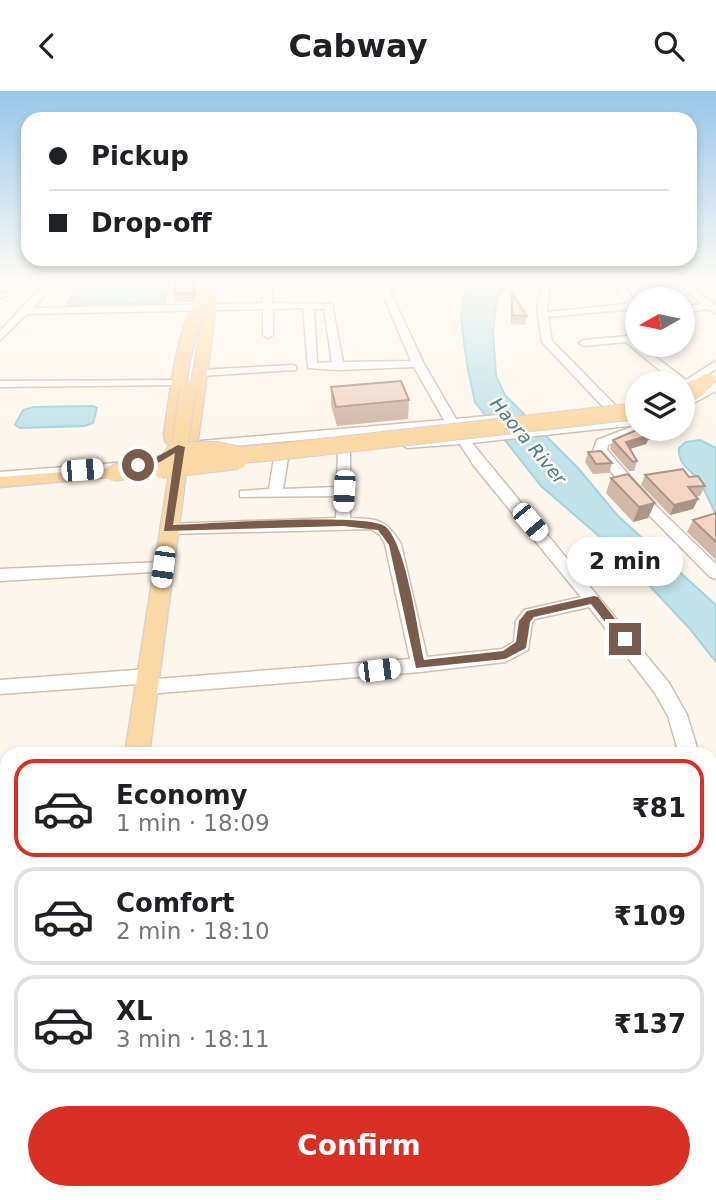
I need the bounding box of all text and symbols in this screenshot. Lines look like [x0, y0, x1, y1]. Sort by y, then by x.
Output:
icon: back [28, 27, 66, 65]
text: Cabway [288, 27, 428, 65]
icon: search [650, 27, 688, 65]
text: Pickup [91, 141, 189, 171]
text: Drop-off [91, 208, 212, 238]
north arrow [625, 287, 695, 357]
map controls [625, 287, 695, 441]
button: layers [625, 371, 695, 441]
water label: Haora River [486, 393, 572, 489]
route start [122, 449, 154, 481]
car [61, 458, 104, 482]
car [333, 469, 356, 513]
car [509, 499, 552, 545]
callout: 2 min [567, 538, 683, 587]
car [150, 545, 177, 589]
text: 2 min [589, 548, 661, 574]
route end [609, 623, 641, 655]
car [357, 657, 402, 683]
icon: car [32, 777, 95, 840]
text: Economy [116, 780, 247, 810]
text: ₹81 [632, 793, 686, 823]
text: 1 min · 18:09 [116, 810, 270, 836]
icon: car [32, 885, 95, 948]
text: Comfort [116, 888, 234, 918]
text: ₹109 [614, 901, 686, 931]
text: 2 min · 18:10 [116, 918, 270, 944]
icon: car [32, 993, 95, 1056]
text: XL [116, 996, 153, 1026]
text: ₹137 [614, 1009, 686, 1039]
text: 3 min · 18:11 [116, 1026, 270, 1052]
button: Confirm [28, 1106, 690, 1186]

